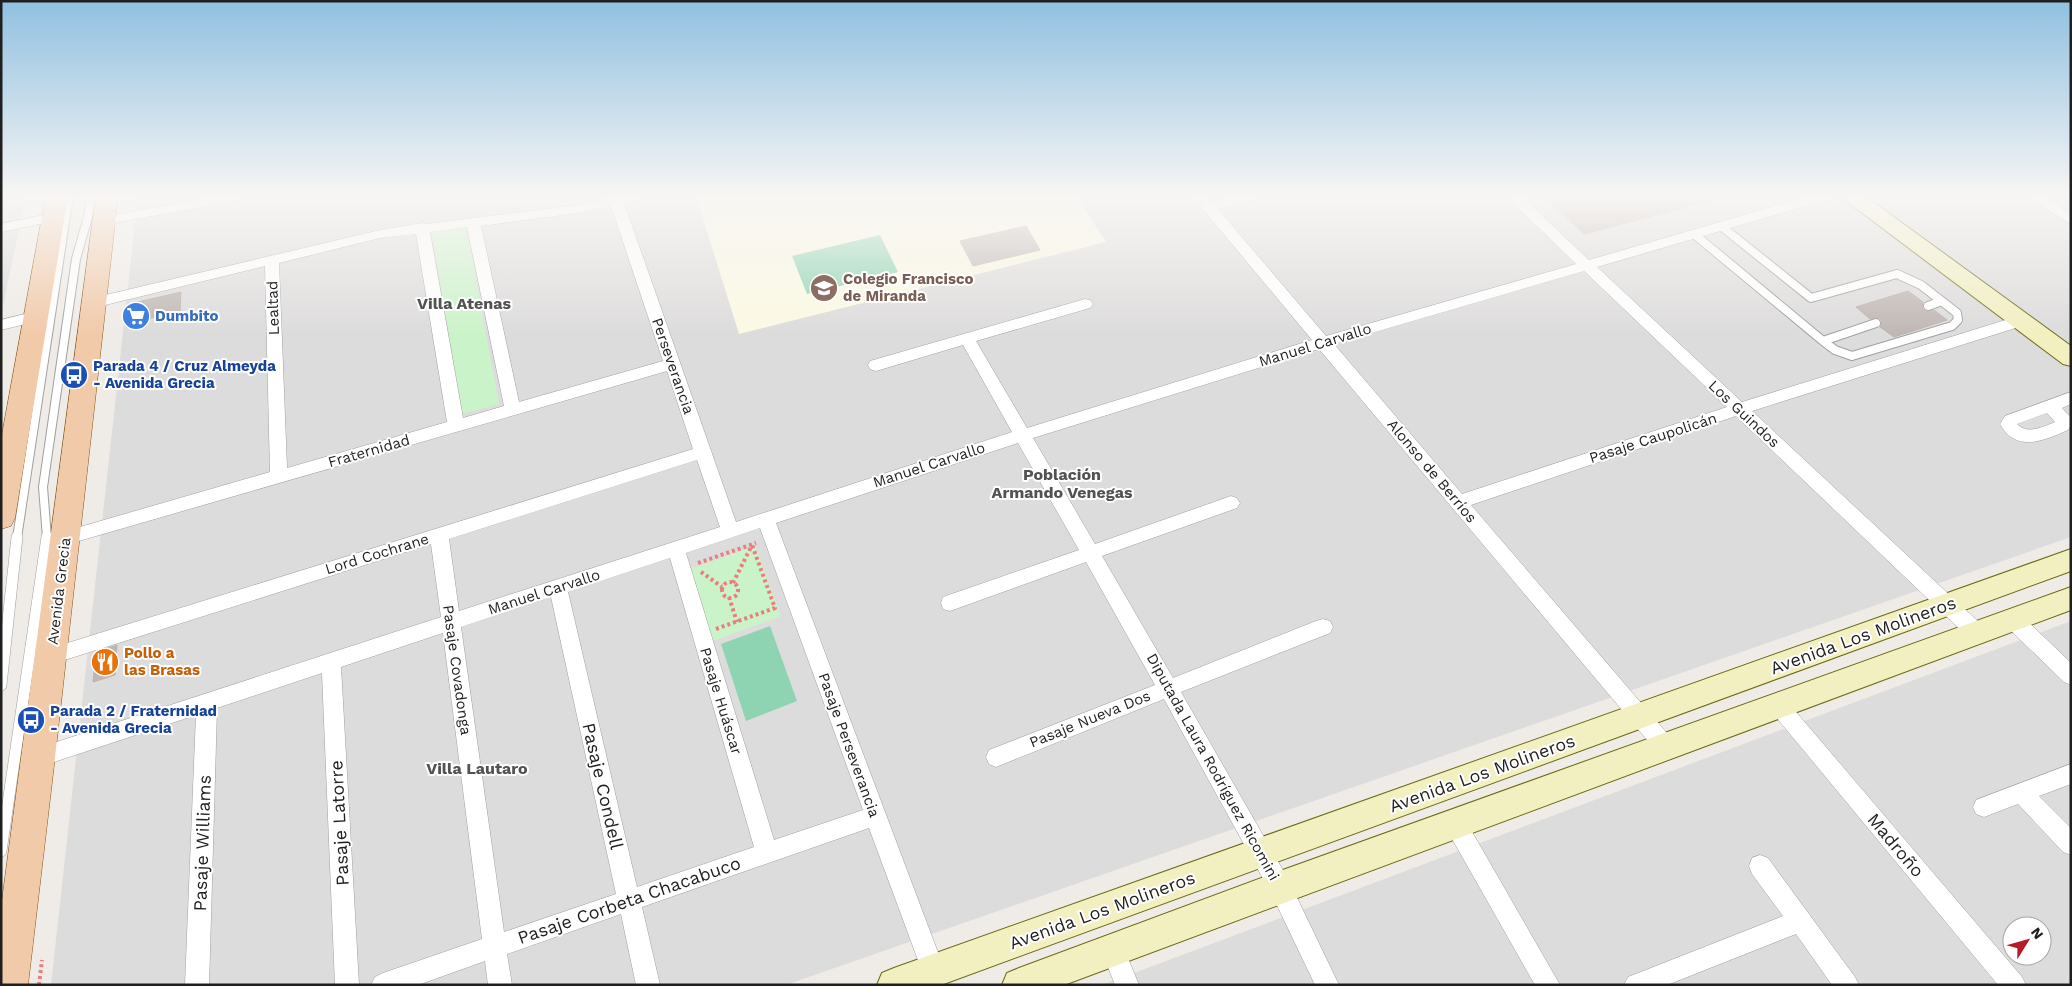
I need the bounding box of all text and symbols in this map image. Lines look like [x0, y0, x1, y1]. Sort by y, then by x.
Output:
place label: Colegio Francisco de Miranda [843, 270, 973, 305]
school or university icon: Colegio Francisco de Miranda [809, 273, 839, 303]
street label: Lealtad [263, 281, 283, 335]
district label: Villa Atenas [417, 294, 511, 313]
supermarket icon: Dumbito [121, 301, 151, 331]
place label: Dumbito [155, 307, 218, 325]
street label: Perseverancia [648, 315, 698, 417]
street label: Manuel Carvallo [1257, 319, 1373, 371]
place label: Parada 4 / Cruz Almeyda - Avenida Grecia [93, 357, 276, 392]
bus stop icon: Parada 4 / Cruz Almeyda - Avenida Grecia [59, 360, 89, 390]
street label: Los Guindos [1705, 377, 1783, 451]
street label: Pasaje Caupolicán [1587, 409, 1719, 467]
street label: Alonso de Berríos [1383, 416, 1481, 526]
street label: Fraternidad [326, 431, 412, 471]
street label: Manuel Carvallo [871, 438, 987, 492]
district label: Población Armando Venegas [992, 465, 1133, 502]
street label: Lord Cochrane [323, 530, 431, 578]
street label: Avenida Grecia [43, 536, 75, 646]
street label: Manuel Carvallo [486, 565, 602, 619]
street label: Avenida Los Molineros [1767, 592, 1959, 678]
street label: Pasaje Covadonga [439, 604, 475, 737]
place label: Pollo a las Brasas [124, 644, 200, 679]
street label: Pasaje Huáscar [696, 645, 746, 757]
restaurant icon: Pollo a las Brasas [90, 647, 120, 677]
street label: Diputada Laura Rodríguez Ricomini [1143, 650, 1283, 884]
street label: Pasaje Perseverancia [814, 670, 884, 820]
street label: Pasaje Nueva Dos [1027, 686, 1153, 752]
place label: Parada 2 / Fraternidad - Avenida Grecia [50, 702, 217, 737]
bus stop icon: Parada 2 / Fraternidad - Avenida Grecia [16, 705, 46, 735]
street label: Pasaje Condell [578, 721, 628, 852]
street label: Avenida Los Molineros [1386, 730, 1578, 816]
district label: Villa Lautaro [426, 759, 528, 778]
street label: Pasaje Latorre [325, 760, 353, 886]
street label: Pasaje Williams [189, 774, 215, 912]
street label: Madroño [1863, 809, 1929, 881]
street label: Pasaje Corbeta Chacabuco [515, 852, 743, 948]
street label: Avenida Los Molineros [1006, 867, 1198, 953]
north arrow [2002, 916, 2052, 966]
text: N [2028, 924, 2047, 942]

